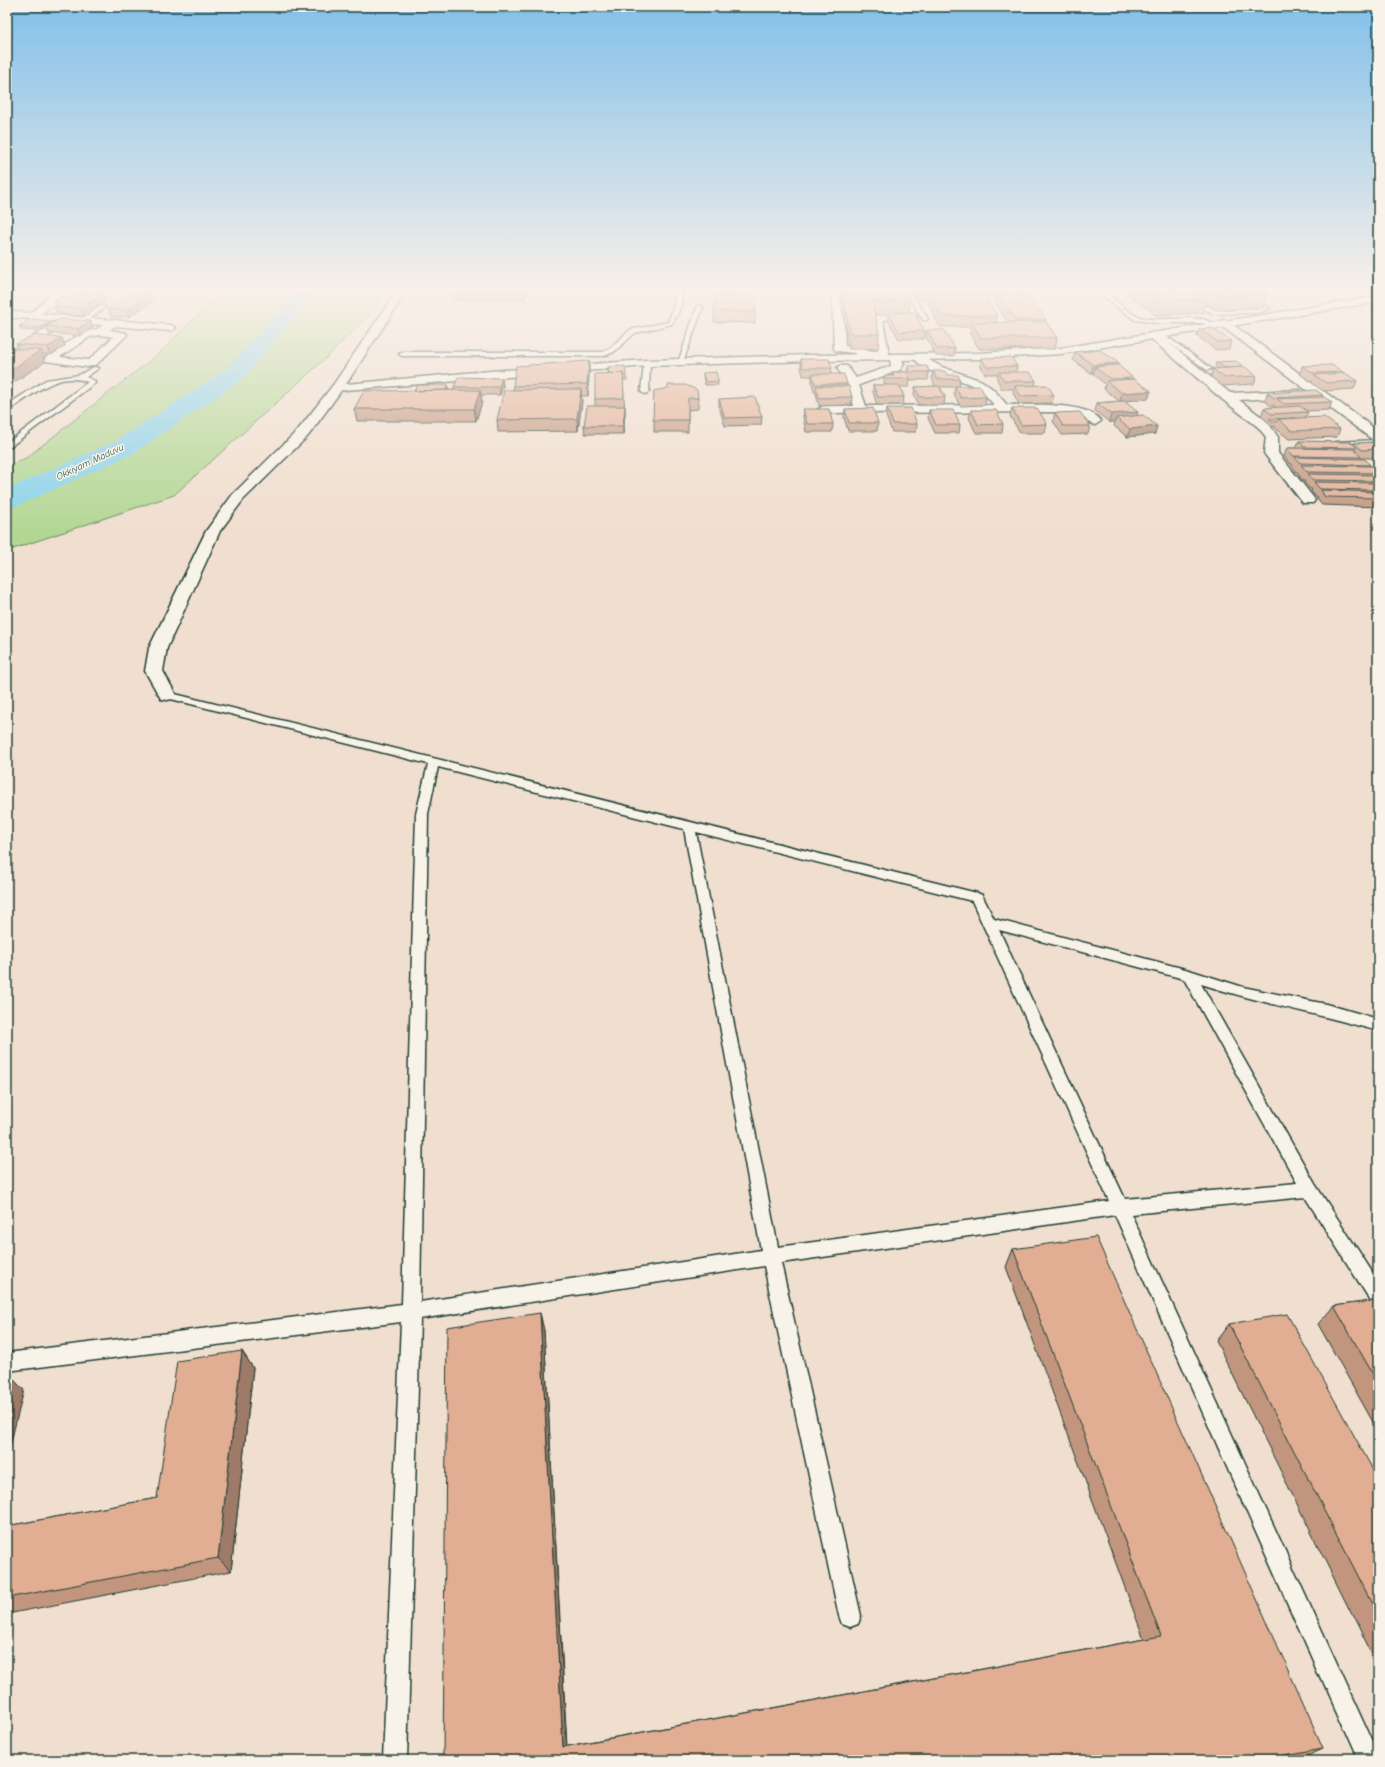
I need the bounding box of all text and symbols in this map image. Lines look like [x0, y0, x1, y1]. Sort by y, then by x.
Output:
water label: Okkiyam Maduvu [54, 441, 126, 483]

